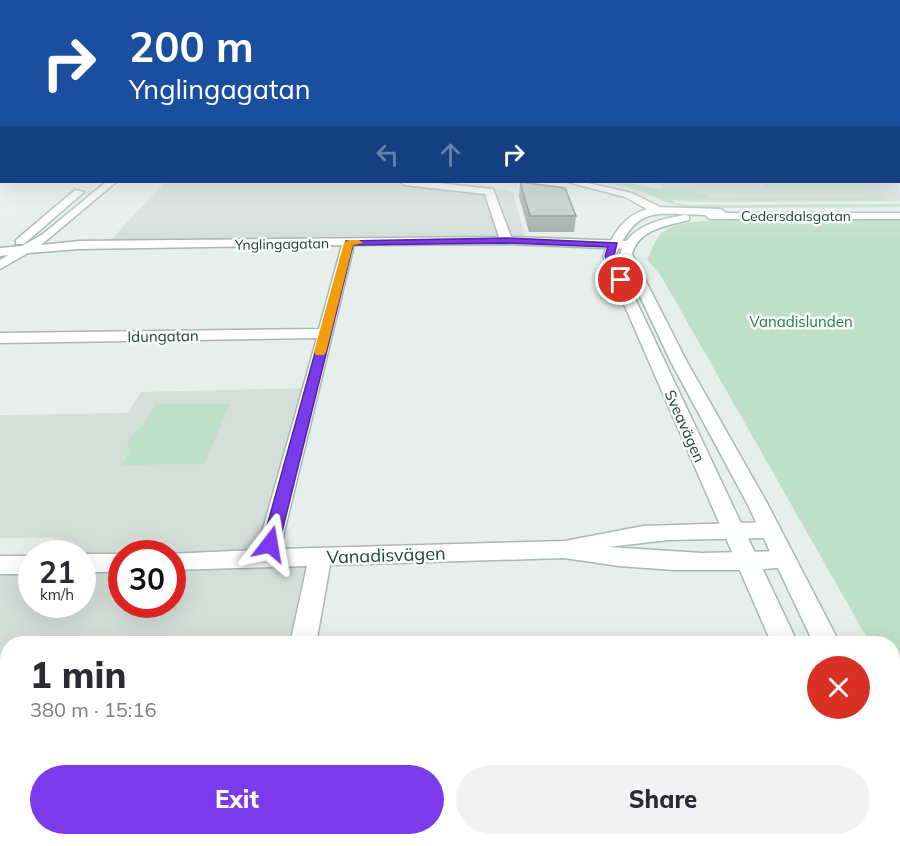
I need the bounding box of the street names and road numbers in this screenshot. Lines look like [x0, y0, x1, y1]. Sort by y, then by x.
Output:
street label: Cedersdalsgatan [741, 207, 851, 225]
street label: Ynglingagatan [234, 234, 329, 254]
street label: Idungatan [127, 326, 199, 346]
street label: Sveavägen [661, 387, 709, 465]
street label: Vanadisvägen [326, 541, 446, 569]

